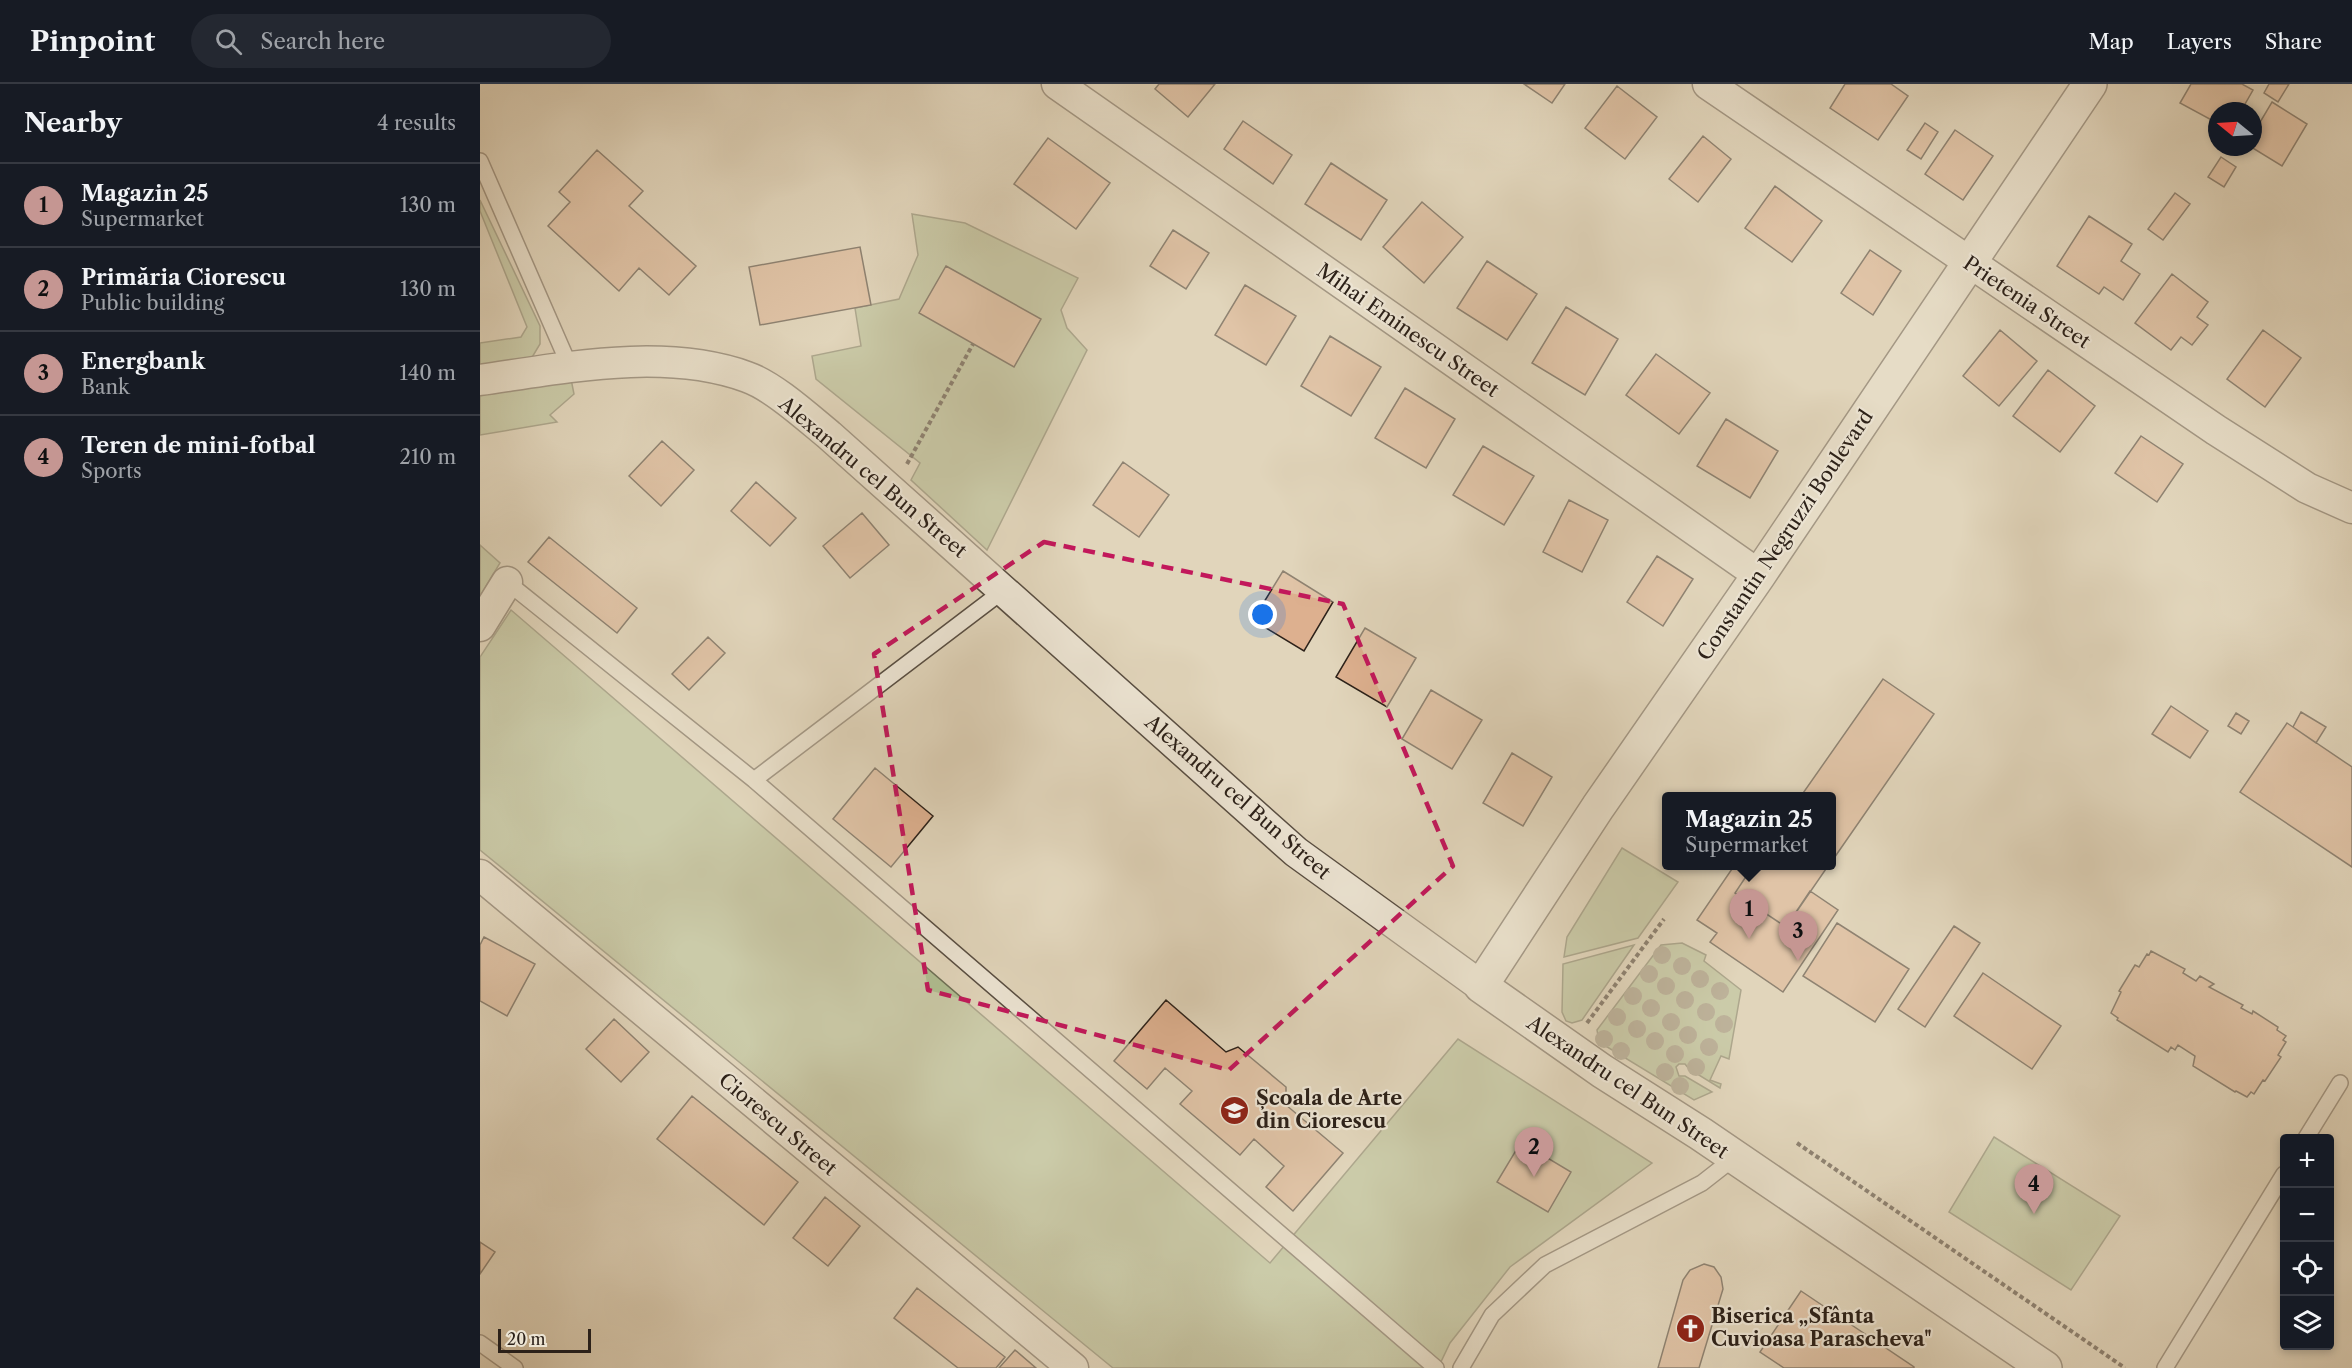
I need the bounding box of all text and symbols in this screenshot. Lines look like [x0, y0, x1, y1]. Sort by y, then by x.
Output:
search box [191, 14, 611, 68]
text: Pinpoint [30, 24, 155, 58]
icon: search [212, 25, 245, 58]
text: Search here [260, 28, 385, 55]
text: Map [2089, 29, 2134, 54]
text: Layers [2167, 29, 2232, 54]
text: Share [2265, 29, 2322, 54]
north arrow [2208, 102, 2262, 156]
text: Nearby [24, 107, 122, 139]
text: 4 results [377, 111, 456, 135]
text: Magazin 25 [81, 180, 208, 207]
text: 1 [39, 193, 48, 217]
text: 130 m [400, 193, 456, 217]
text: Supermarket [81, 207, 204, 231]
street label: Prietenia Street [1959, 251, 2095, 353]
street label: Mihai Eminescu Street [1312, 258, 1504, 402]
text: Primăria Ciorescu [81, 264, 286, 291]
text: 2 [38, 277, 49, 301]
text: 130 m [400, 277, 456, 301]
text: Public building [81, 291, 224, 315]
text: Energbank [81, 348, 205, 375]
text: 3 [38, 361, 49, 385]
text: 140 m [399, 361, 456, 385]
text: Bank [81, 375, 130, 399]
street label: Alexandru cel Bun Street [773, 391, 972, 563]
street label: Constantin Negruzzi Boulevard [1692, 405, 1878, 665]
text: Teren de mini-fotbal [81, 432, 316, 459]
text: 4 [38, 445, 49, 469]
text: 210 m [399, 445, 456, 469]
text: Sports [81, 459, 142, 483]
your location [1248, 600, 1277, 629]
street label: Alexandru cel Bun Street [1140, 709, 1336, 884]
popup [1662, 792, 1836, 870]
text: Magazin 25 [1685, 806, 1813, 833]
text: Supermarket [1685, 833, 1808, 857]
pin: 1 [1730, 890, 1768, 939]
pin: 3 [1778, 912, 1818, 961]
street label: Alexandru cel Bun Street [1522, 1010, 1733, 1163]
street label: Ciorescu Street [714, 1068, 842, 1180]
place label: Școala de Arte din Ciorescu [1256, 1086, 1402, 1133]
school or university icon: Școala de Arte din Ciorescu [1219, 1094, 1251, 1126]
pin: 2 [1514, 1128, 1554, 1177]
map controls [2280, 1134, 2334, 1350]
button: + [2280, 1134, 2334, 1188]
pin: 4 [2014, 1164, 2054, 1214]
button: − [2280, 1188, 2334, 1242]
button: locate [2280, 1242, 2334, 1296]
button: layers [2280, 1296, 2334, 1350]
place label: Biserica „Sfânta Cuvioasa Parascheva" [1711, 1304, 1932, 1351]
church icon: Biserica „Sfânta Cuvioasa Parascheva" [1674, 1312, 1706, 1344]
scale bar [498, 1326, 591, 1354]
text: 20 m [507, 1329, 546, 1349]

